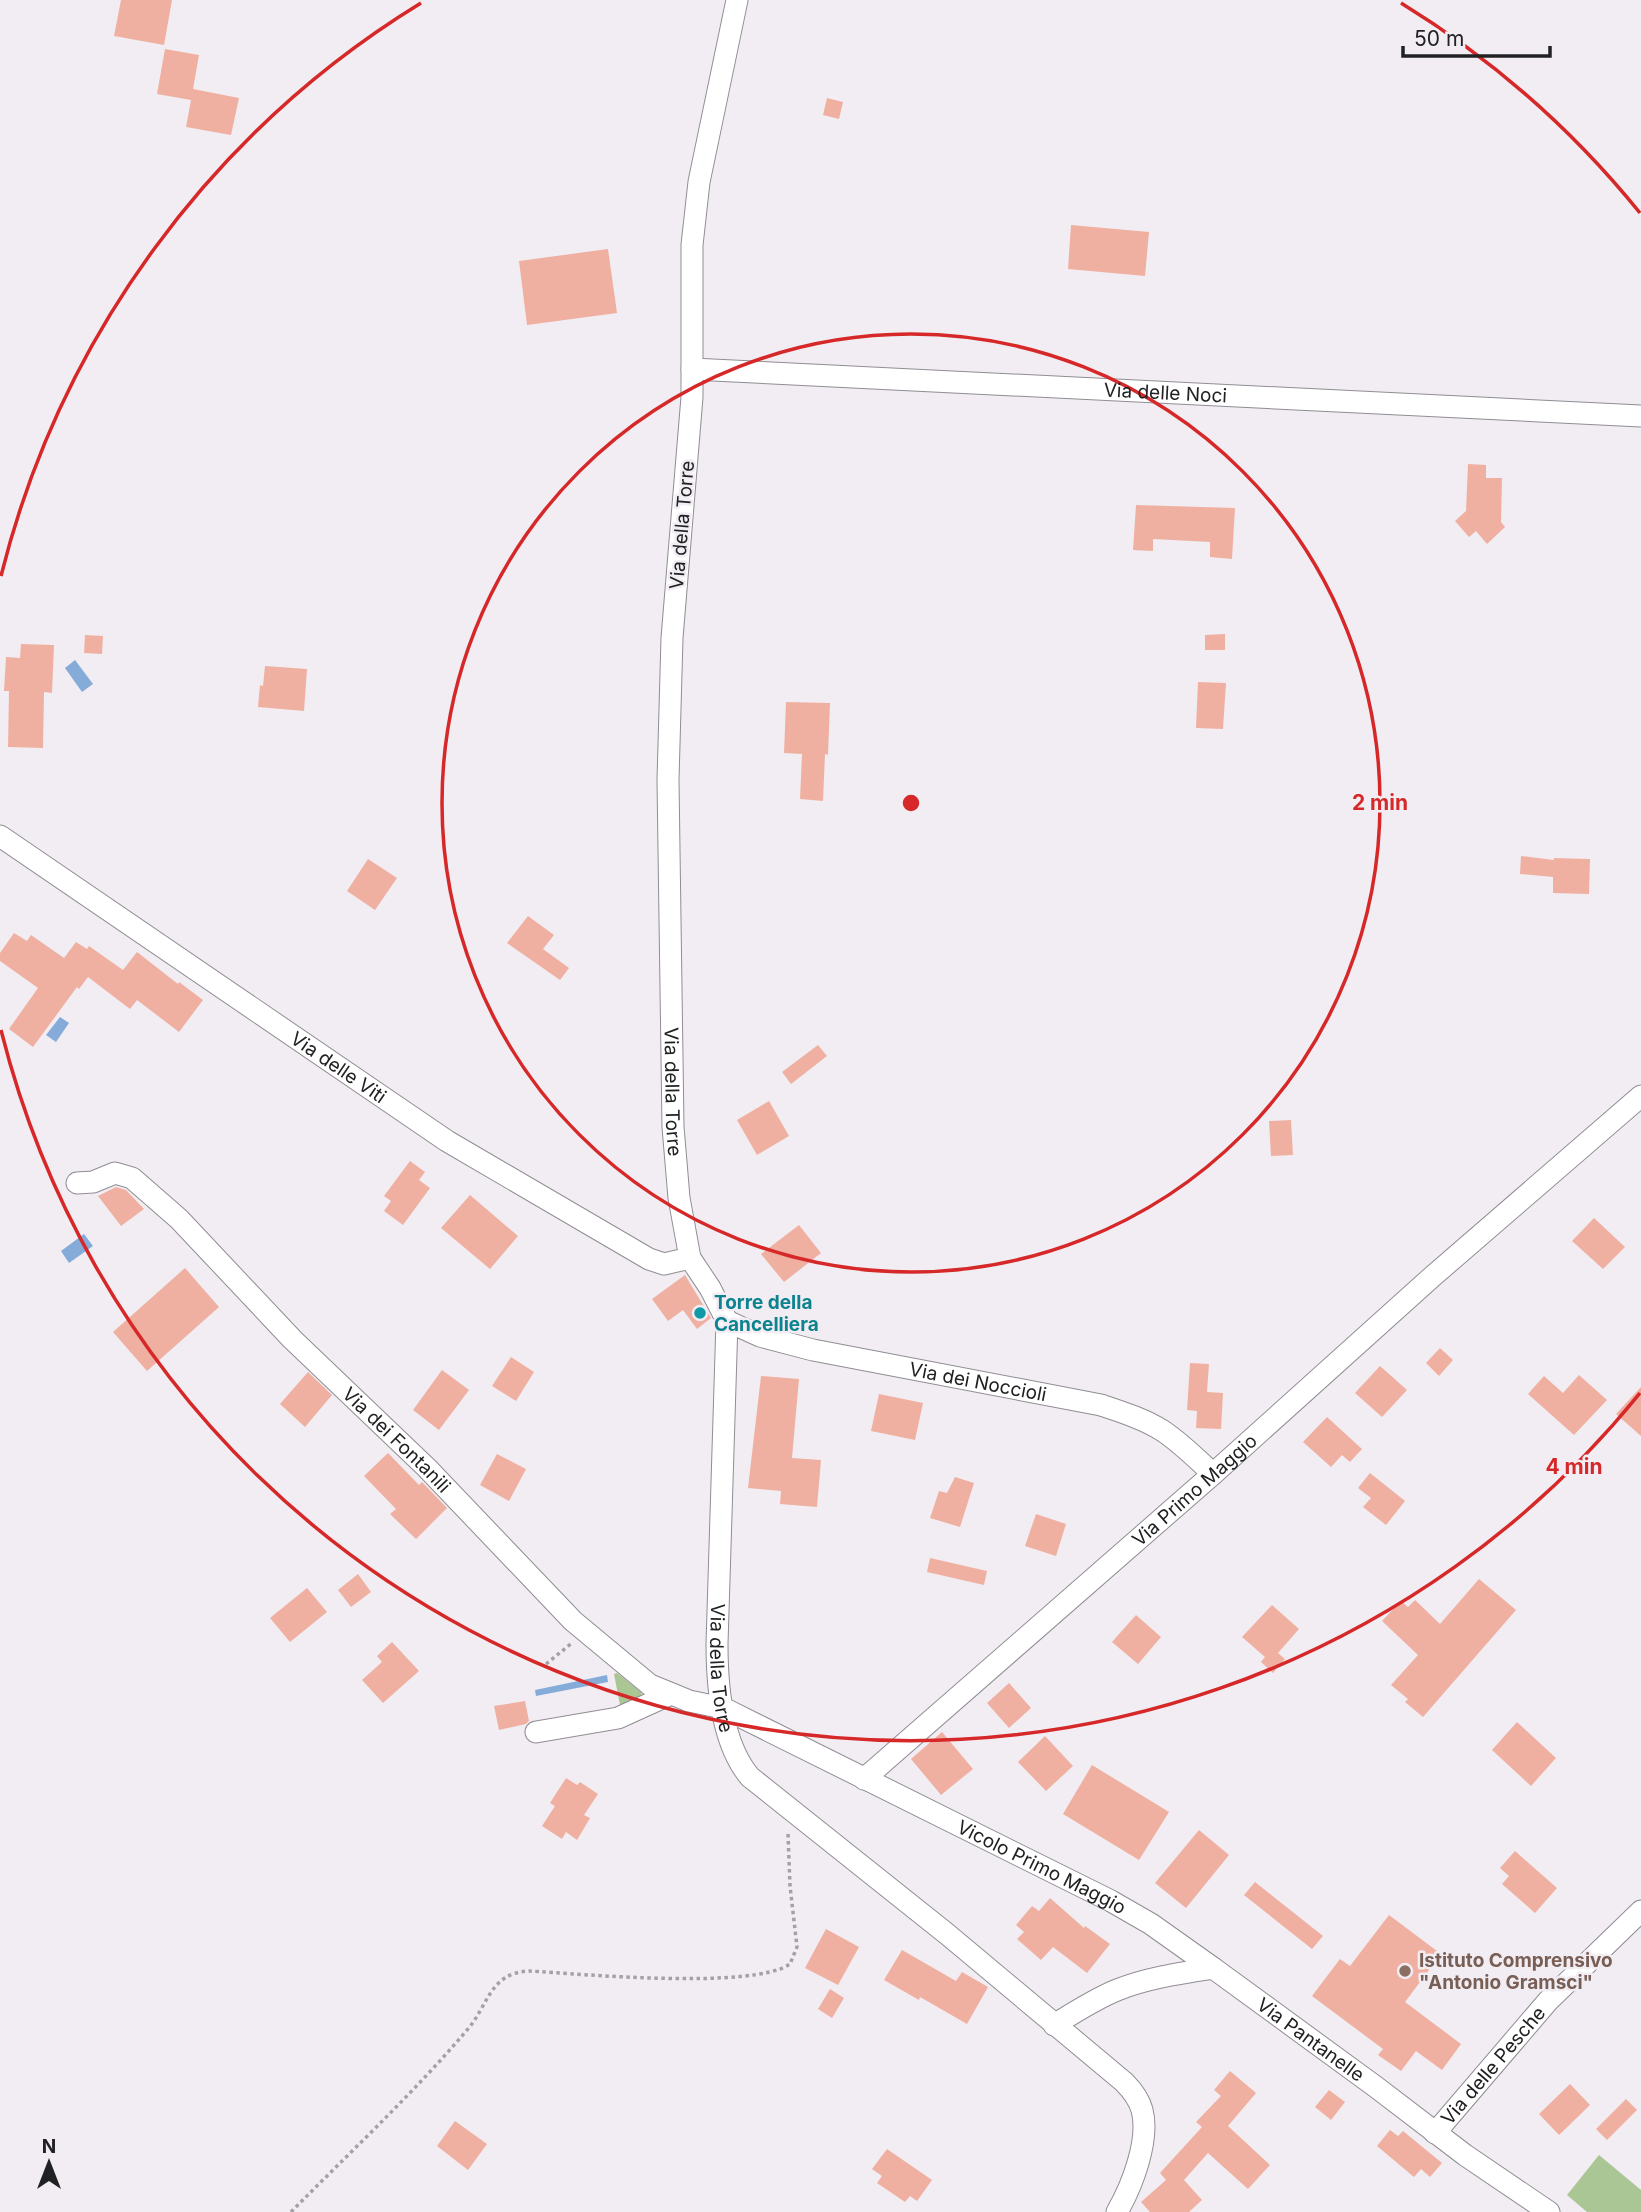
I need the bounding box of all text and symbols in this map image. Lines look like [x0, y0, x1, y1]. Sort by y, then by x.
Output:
scale bar [1403, 14, 1550, 58]
text: 50 m [1414, 26, 1464, 51]
street label: Via delle Noci [1103, 378, 1228, 407]
street label: Via della Torre [665, 460, 699, 590]
text: 2 min [1352, 790, 1408, 815]
centre of rings [899, 791, 923, 815]
street label: Via delle Viti [286, 1026, 391, 1108]
street label: Via della Torre [660, 1027, 687, 1157]
place label: Torre della Cancelliera [714, 1291, 819, 1336]
marker: Torre della Cancelliera [692, 1305, 708, 1321]
street label: Via dei Noccioli [907, 1357, 1048, 1406]
street label: Via dei Fontanili [338, 1382, 456, 1497]
street label: Via Primo Maggio [1127, 1429, 1261, 1551]
text: 4 min [1545, 1454, 1603, 1479]
street label: Via della Torre [705, 1603, 739, 1735]
street label: Vicolo Primo Maggio [953, 1815, 1130, 1919]
place label: Istituto Comprensivo "Antonio Gramsci" [1419, 1949, 1613, 1994]
marker: Istituto Comprensivo "Antonio Gramsci" [1397, 1963, 1413, 1979]
street label: Via Pantanelle [1253, 1993, 1369, 2086]
street label: Via delle Pesche [1436, 2002, 1550, 2129]
north arrow [14, 2128, 84, 2198]
text: N [42, 2135, 56, 2158]

